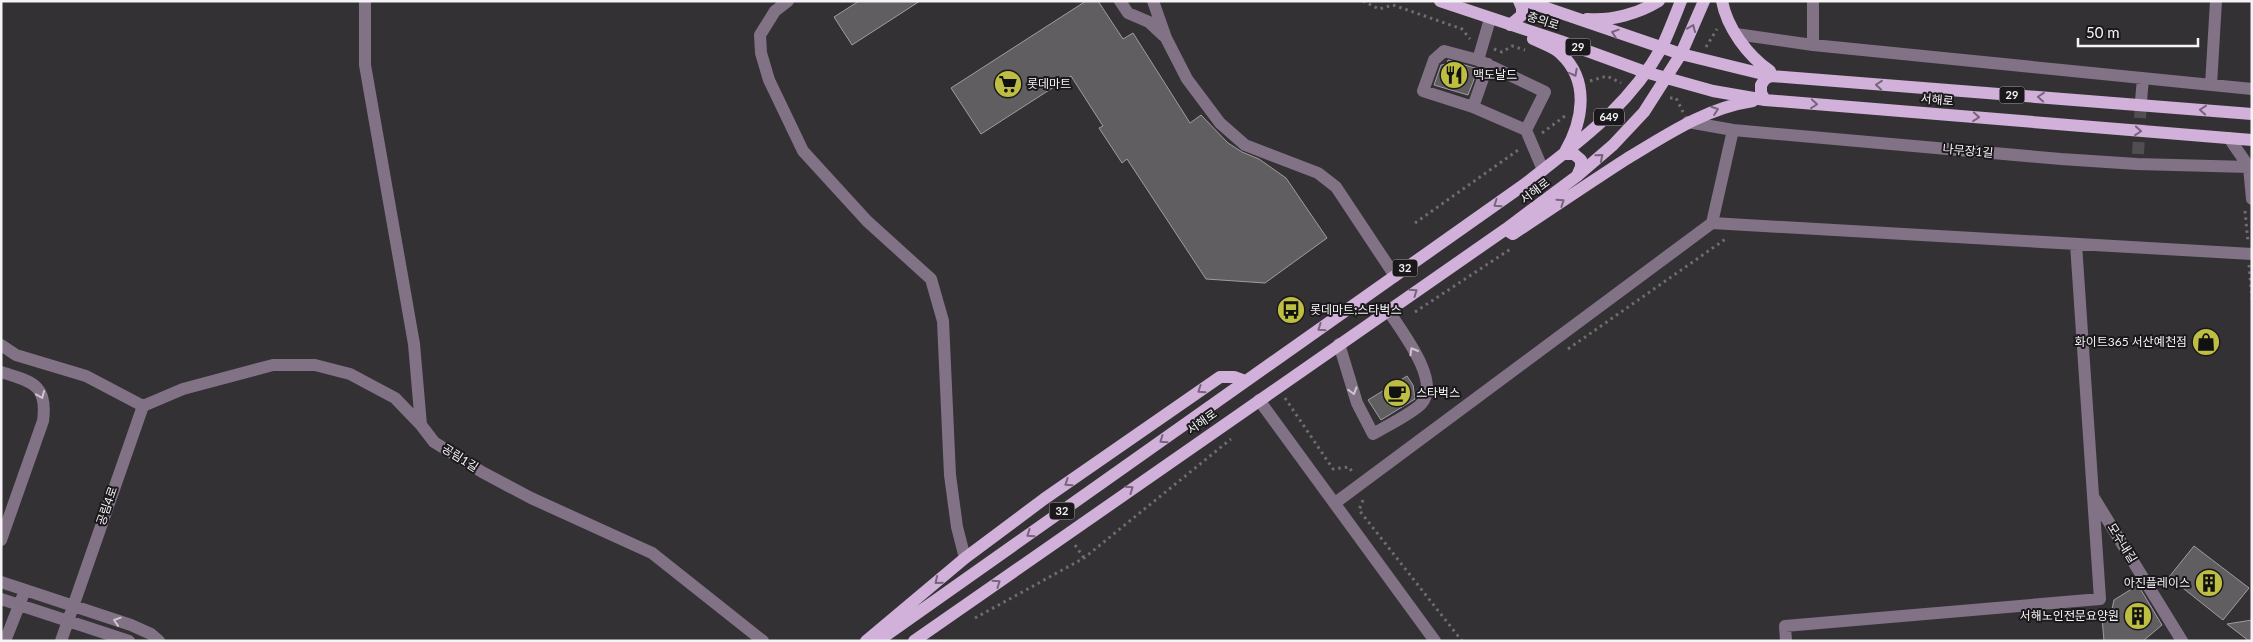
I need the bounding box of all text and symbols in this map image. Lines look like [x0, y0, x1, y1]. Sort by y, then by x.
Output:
street label: 충의로 [1525, 8, 1561, 33]
scale bar [2078, 15, 2198, 47]
text: 50 m [2086, 23, 2120, 41]
one-way arrow [1686, 24, 1697, 33]
one-way arrow [1611, 28, 1620, 38]
road number: 29 [1566, 38, 1590, 56]
restaurant icon: 맥도날드 [1439, 60, 1469, 90]
place label: 맥도날드 [1473, 67, 1517, 82]
one-way arrow [1568, 68, 1578, 77]
supermarket icon: 롯데마트 [993, 69, 1023, 99]
place label: 롯데마트 [1027, 76, 1071, 91]
one-way arrow [1875, 79, 1883, 90]
road number: 29 [2000, 86, 2024, 104]
street label: 서해로 [1920, 91, 1954, 108]
one-way arrow [2037, 92, 2045, 103]
one-way arrow [1810, 98, 1818, 109]
one-way arrow [2199, 105, 2207, 116]
one-way arrow [1711, 106, 1719, 116]
road number: 649 [1594, 108, 1624, 125]
one-way arrow [1972, 111, 1980, 122]
one-way arrow [2134, 125, 2142, 136]
street label: 나무장1길 [1942, 141, 1994, 160]
one-way arrow [1594, 154, 1603, 163]
street label: 서해로 [1517, 175, 1552, 207]
one-way arrow [1493, 198, 1503, 207]
one-way arrow [1555, 199, 1565, 208]
road number: 32 [1392, 260, 1418, 276]
one-way arrow [1408, 289, 1418, 298]
bus stop icon: 롯데마트;스타벅스 [1276, 295, 1306, 325]
place label: 롯데마트;스타벅스 [1310, 302, 1401, 317]
one-way arrow [1317, 322, 1327, 331]
shop icon: 화이트365 서산예천점 [2191, 327, 2221, 357]
place label: 화이트365 서산예천점 [2075, 334, 2187, 349]
one-way arrow [1410, 347, 1420, 356]
cafe icon: 스타벅스 [1382, 378, 1412, 408]
one-way arrow [1198, 384, 1207, 393]
place label: 스타벅스 [1416, 385, 1460, 400]
one-way arrow [1348, 386, 1358, 395]
one-way arrow [35, 390, 45, 399]
street label: 서해로 [1184, 406, 1220, 437]
one-way arrow [1159, 434, 1168, 443]
street label: 공림1길 [439, 441, 481, 475]
one-way arrow [1064, 477, 1074, 486]
street label: 공림4로 [93, 484, 120, 527]
one-way arrow [1124, 486, 1134, 495]
road number: 32 [1050, 502, 1074, 520]
street label: 모수내길 [2104, 520, 2140, 565]
one-way arrow [1026, 528, 1036, 537]
building icon: 아진플레이스 [2194, 568, 2224, 598]
one-way arrow [935, 575, 944, 583]
place label: 아진플레이스 [2124, 575, 2190, 590]
one-way arrow [991, 580, 1001, 589]
building icon: 서해노인전문요양원 [2123, 601, 2153, 631]
place label: 서해노인전문요양원 [2020, 608, 2119, 623]
one-way arrow [114, 617, 122, 627]

